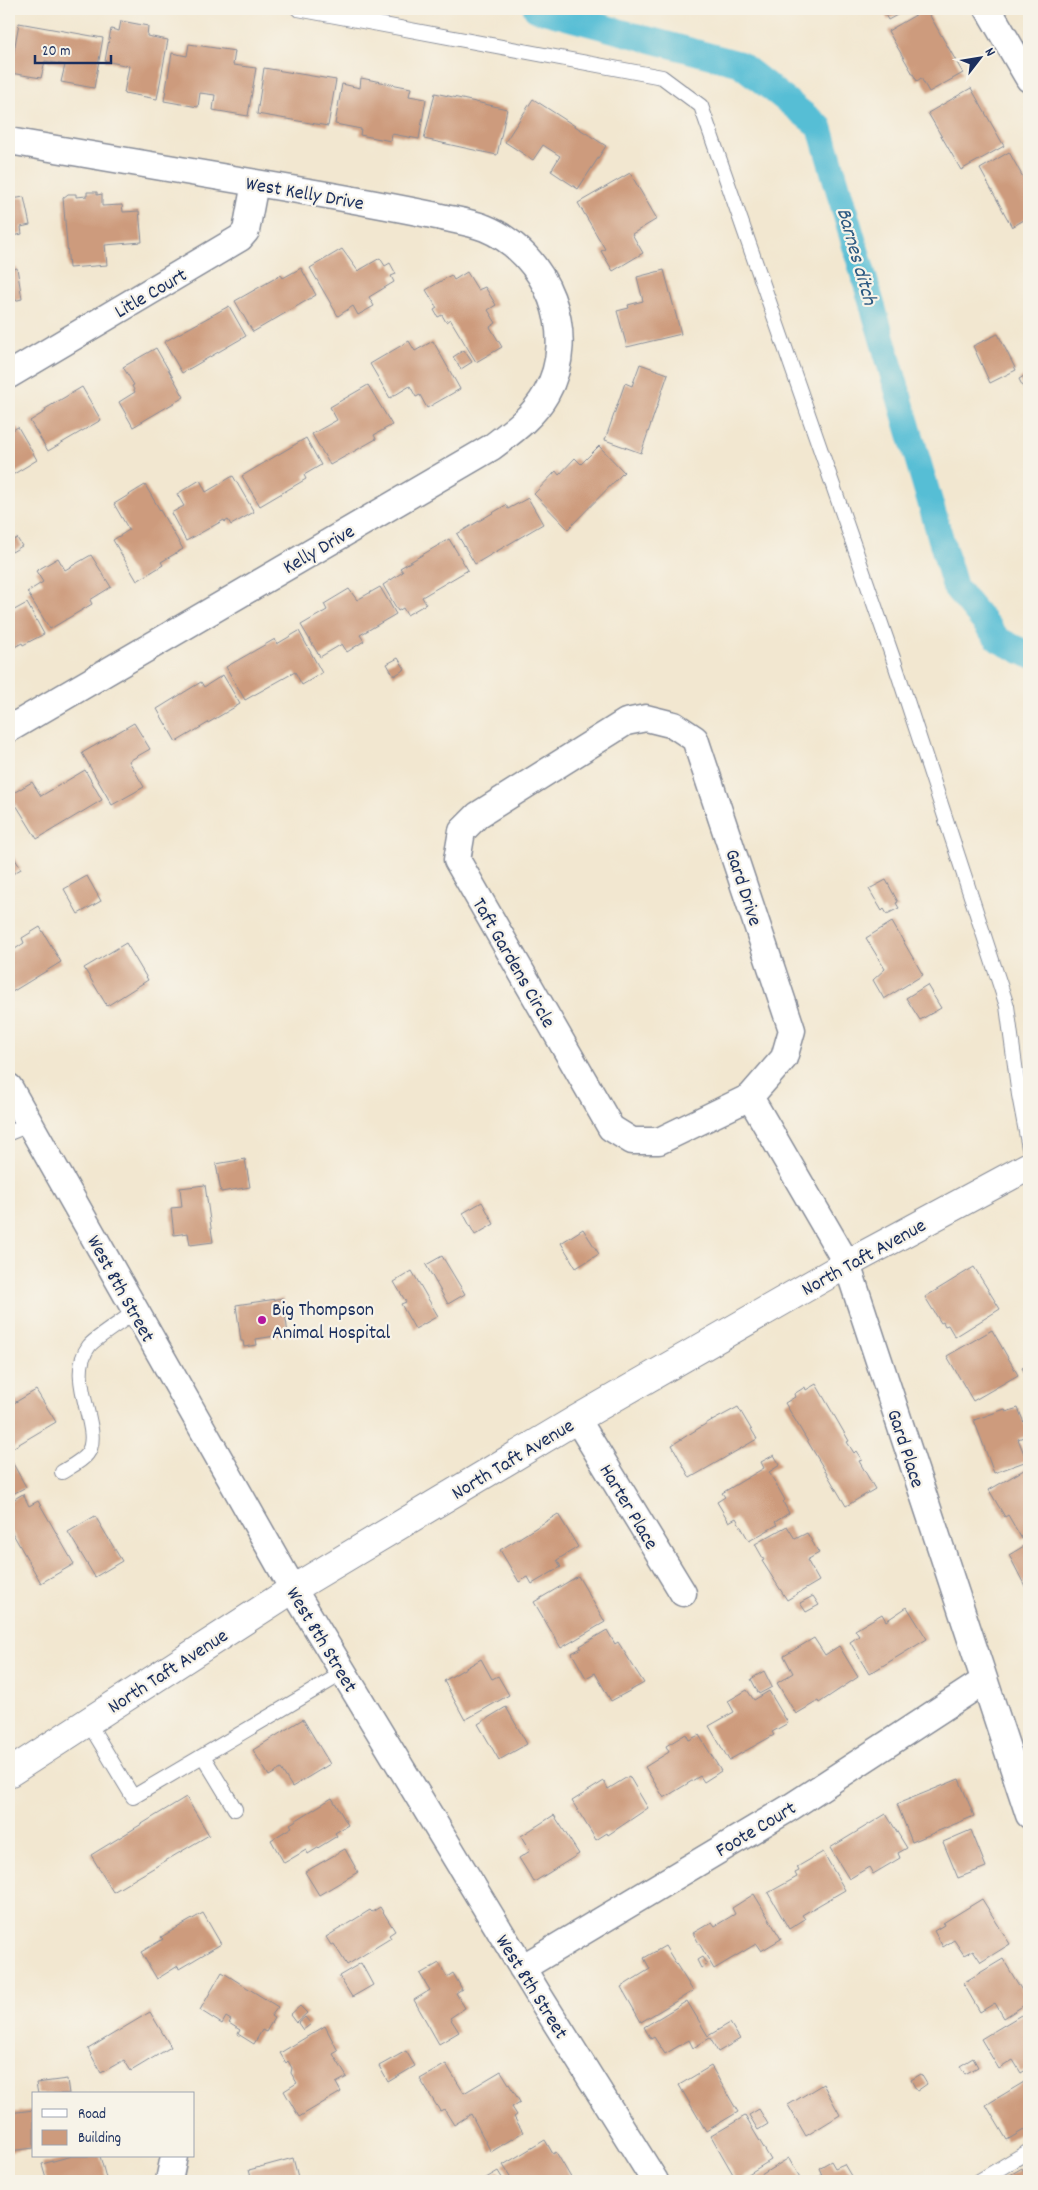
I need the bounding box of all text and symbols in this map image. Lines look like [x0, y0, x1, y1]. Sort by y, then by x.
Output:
scale bar [35, 32, 111, 64]
north arrow [956, 32, 1006, 82]
text: 20 m [42, 41, 70, 63]
text: N [979, 44, 1000, 61]
street label: West Kelly Drive [243, 171, 366, 219]
water label: Barnes ditch [827, 205, 884, 310]
street label: Litle Court [110, 263, 193, 327]
street label: Kelly Drive [278, 519, 361, 582]
street label: Gard Drive [717, 846, 768, 930]
street label: Taft Gardens Circle [464, 893, 561, 1034]
street label: North Taft Avenue [797, 1213, 932, 1304]
street label: West 8th Street [78, 1231, 160, 1348]
place label: Big Thompson Animal Hospital [272, 1297, 390, 1348]
marker: Big Thompson Animal Hospital [256, 1314, 268, 1326]
street label: Gard Place [878, 1406, 930, 1492]
street label: North Taft Avenue [447, 1413, 580, 1508]
street label: Harter Place [591, 1459, 664, 1556]
street label: West 8th Street [278, 1583, 363, 1699]
street label: North Taft Avenue [103, 1623, 234, 1722]
street label: Foote Court [711, 1795, 802, 1866]
street label: West 8th Street [487, 1930, 574, 2045]
legend [32, 2092, 195, 2158]
text: Road [78, 2104, 106, 2126]
text: Building [78, 2128, 121, 2150]

